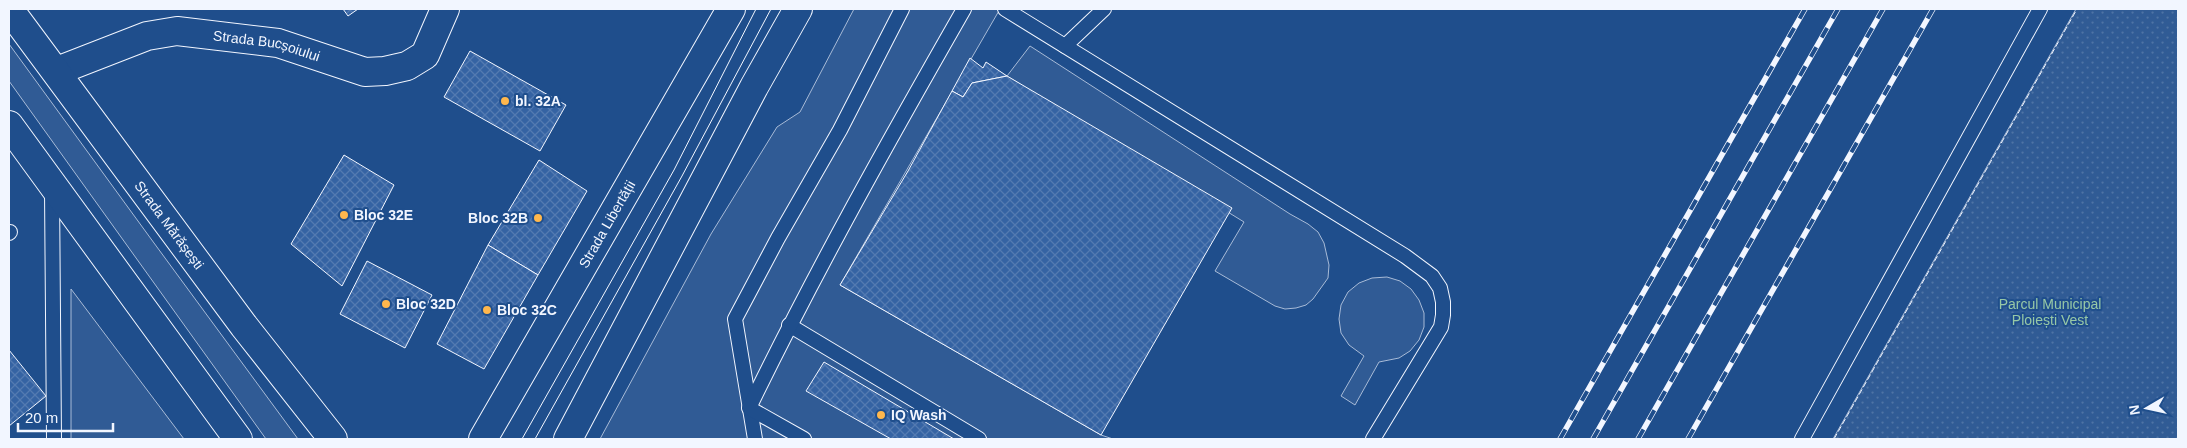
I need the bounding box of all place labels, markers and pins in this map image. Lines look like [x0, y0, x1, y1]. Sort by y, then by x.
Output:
place label: bl. 32A [515, 93, 561, 109]
marker: bl. 32A [499, 95, 511, 107]
place label: Bloc 32E [354, 207, 413, 223]
marker: Bloc 32E [338, 209, 350, 221]
place label: Bloc 32B [468, 210, 528, 226]
marker: Bloc 32B [532, 212, 544, 224]
place label: Bloc 32D [396, 296, 456, 312]
marker: Bloc 32D [380, 298, 392, 310]
place label: Bloc 32C [497, 302, 557, 318]
marker: Bloc 32C [481, 304, 493, 316]
place label: IQ Wash [891, 407, 947, 423]
marker: IQ Wash [875, 409, 887, 421]

